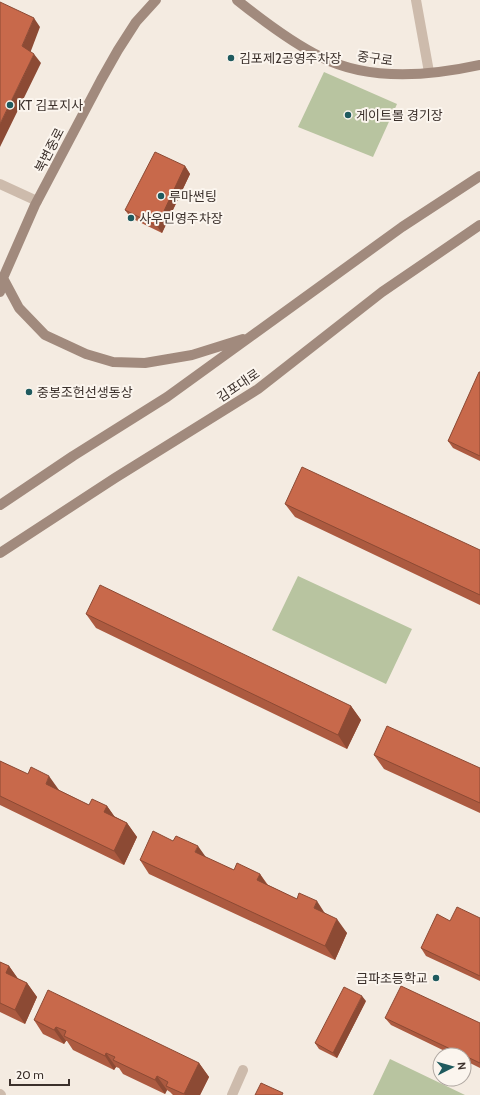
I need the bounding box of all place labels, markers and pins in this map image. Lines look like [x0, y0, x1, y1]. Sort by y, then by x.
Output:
place label: 김포제2공영주차장 [239, 50, 342, 66]
marker: 김포제2공영주차장 [226, 53, 236, 63]
place label: KT 김포지사 [18, 97, 83, 113]
marker: KT 김포지사 [5, 100, 15, 110]
place label: 게이트볼 경기장 [356, 107, 443, 123]
marker: 게이트볼 경기장 [343, 110, 353, 120]
place label: 루마썬팅 [169, 188, 217, 204]
marker: 루마썬팅 [156, 191, 166, 201]
place label: 사우민영주차장 [139, 210, 223, 226]
marker: 사우민영주차장 [126, 213, 136, 223]
place label: 중봉조헌선생동상 [37, 384, 133, 400]
marker: 중봉조헌선생동상 [24, 387, 34, 397]
place label: 금파초등학교 [356, 970, 428, 986]
marker: 금파초등학교 [431, 973, 441, 983]

